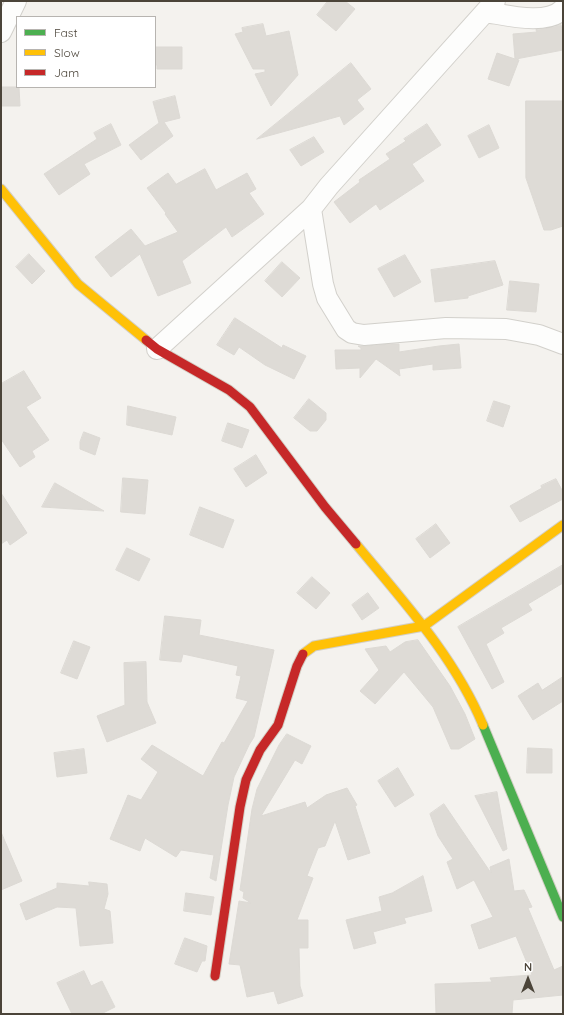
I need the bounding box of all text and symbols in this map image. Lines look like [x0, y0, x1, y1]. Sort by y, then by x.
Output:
legend [16, 16, 156, 88]
text: Fast [54, 25, 78, 40]
text: Slow [54, 45, 80, 60]
text: Jam [54, 65, 79, 80]
north arrow [508, 959, 548, 999]
text: N [524, 960, 532, 974]

